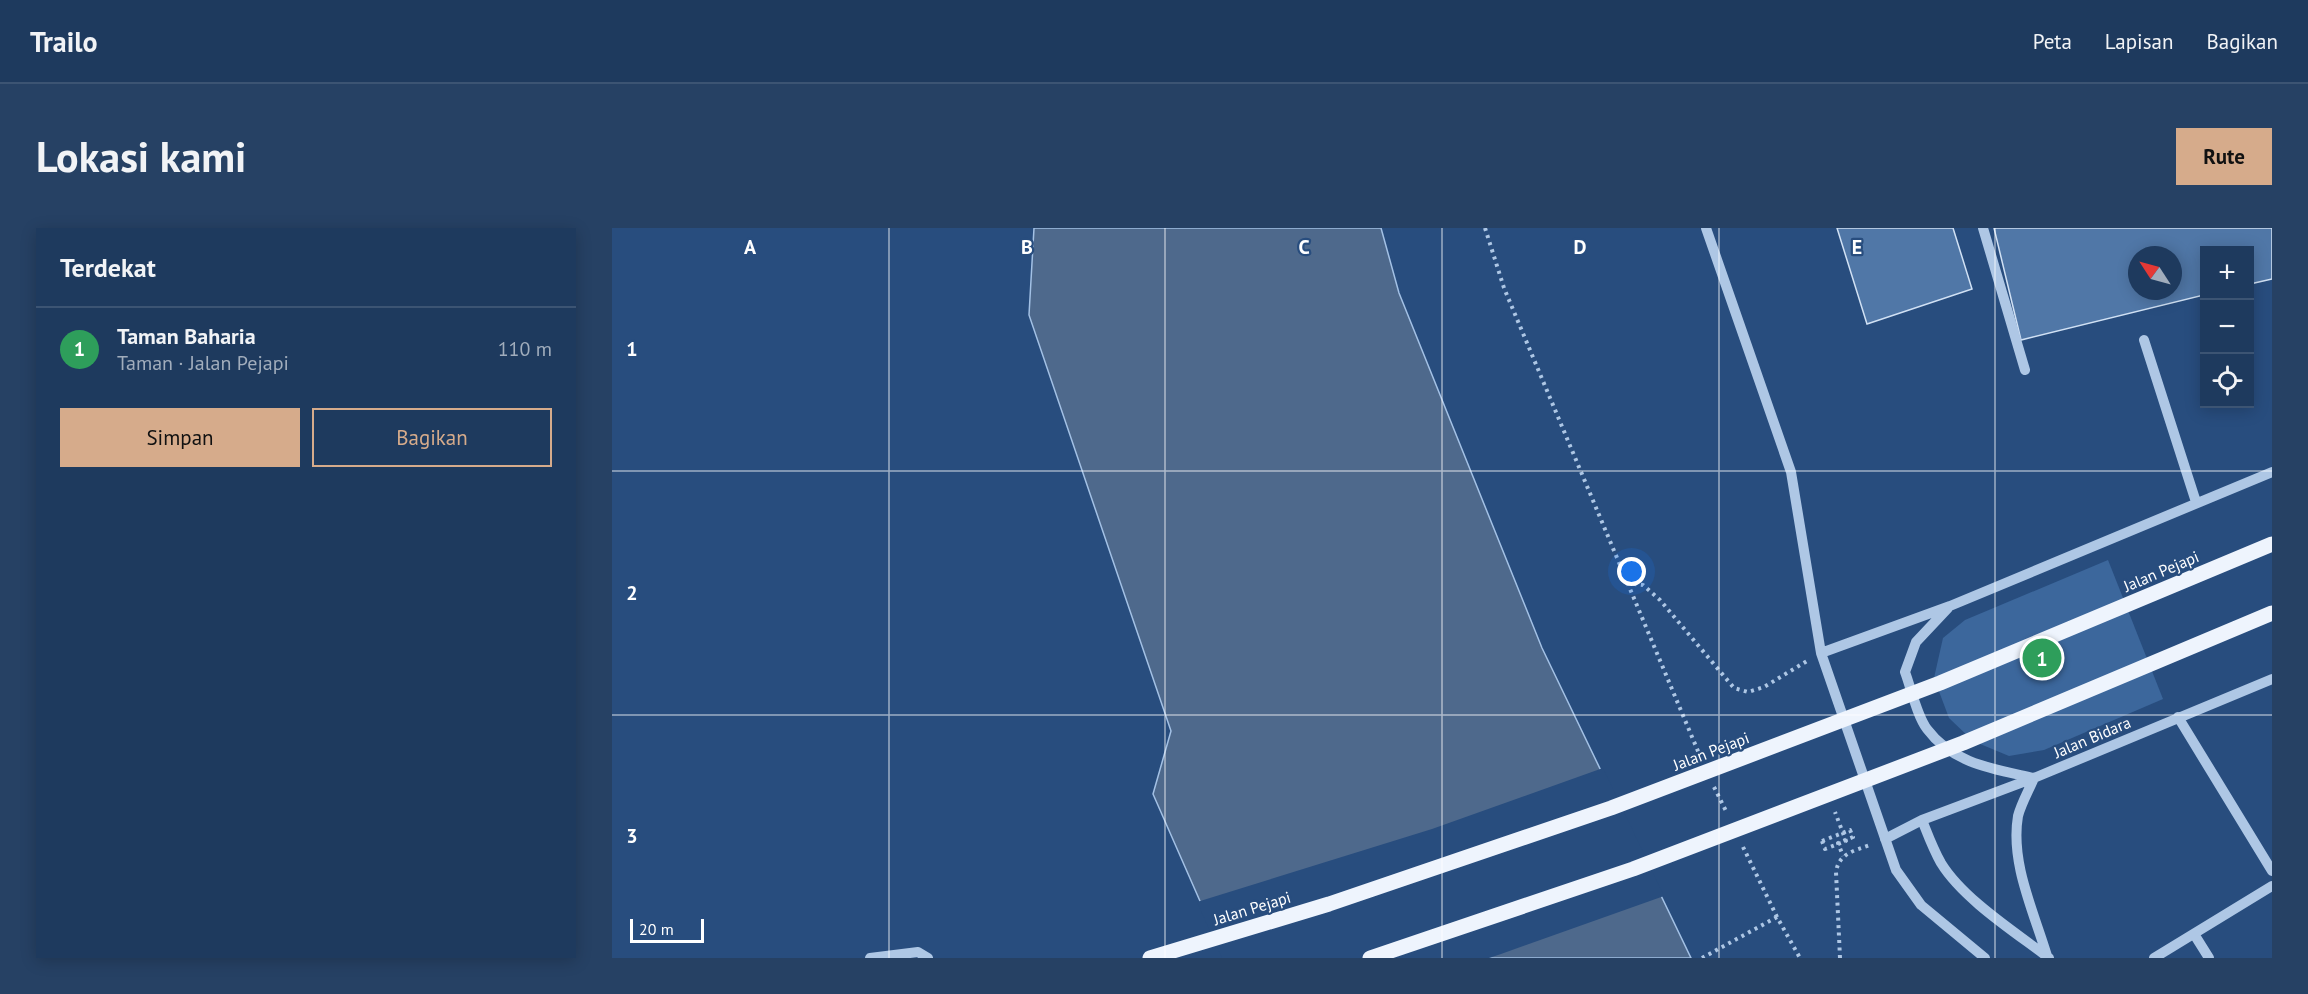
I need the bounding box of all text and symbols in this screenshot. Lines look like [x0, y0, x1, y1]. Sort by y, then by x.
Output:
text: Trailo [30, 23, 97, 60]
text: Peta [2033, 28, 2072, 55]
text: Lapisan [2105, 28, 2173, 55]
text: Bagikan [2206, 28, 2278, 55]
button: Rute [2176, 128, 2272, 185]
text: Lokasi kami [36, 129, 246, 184]
text: A [744, 234, 757, 260]
text: B [1021, 234, 1033, 260]
text: C [1298, 234, 1310, 260]
text: D [1574, 234, 1587, 260]
text: E [1852, 234, 1862, 260]
north arrow [2128, 246, 2182, 300]
map controls [2200, 246, 2254, 408]
button: + [2200, 246, 2254, 300]
text: Terdekat [60, 251, 156, 284]
button: − [2200, 300, 2254, 354]
text: Taman Baharia [117, 322, 256, 350]
text: 1 [74, 336, 85, 362]
text: 110 m [498, 336, 552, 362]
text: 1 [626, 336, 638, 362]
text: Taman · Jalan Pejapi [117, 350, 289, 376]
button: locate [2200, 354, 2254, 408]
button: Simpan [60, 408, 300, 467]
button: Bagikan [312, 408, 552, 467]
street label: Jalan Pejapi [2119, 546, 2202, 596]
your location [1617, 557, 1646, 586]
text: 2 [626, 580, 638, 606]
pin: 1 [2022, 636, 2062, 680]
street label: Jalan Bidara [2050, 712, 2134, 763]
street label: Jalan Pejapi [1669, 727, 1752, 775]
text: 3 [626, 823, 638, 849]
street label: Jalan Pejapi [1210, 887, 1293, 930]
scale bar [630, 916, 704, 944]
text: 20 m [639, 919, 674, 939]

